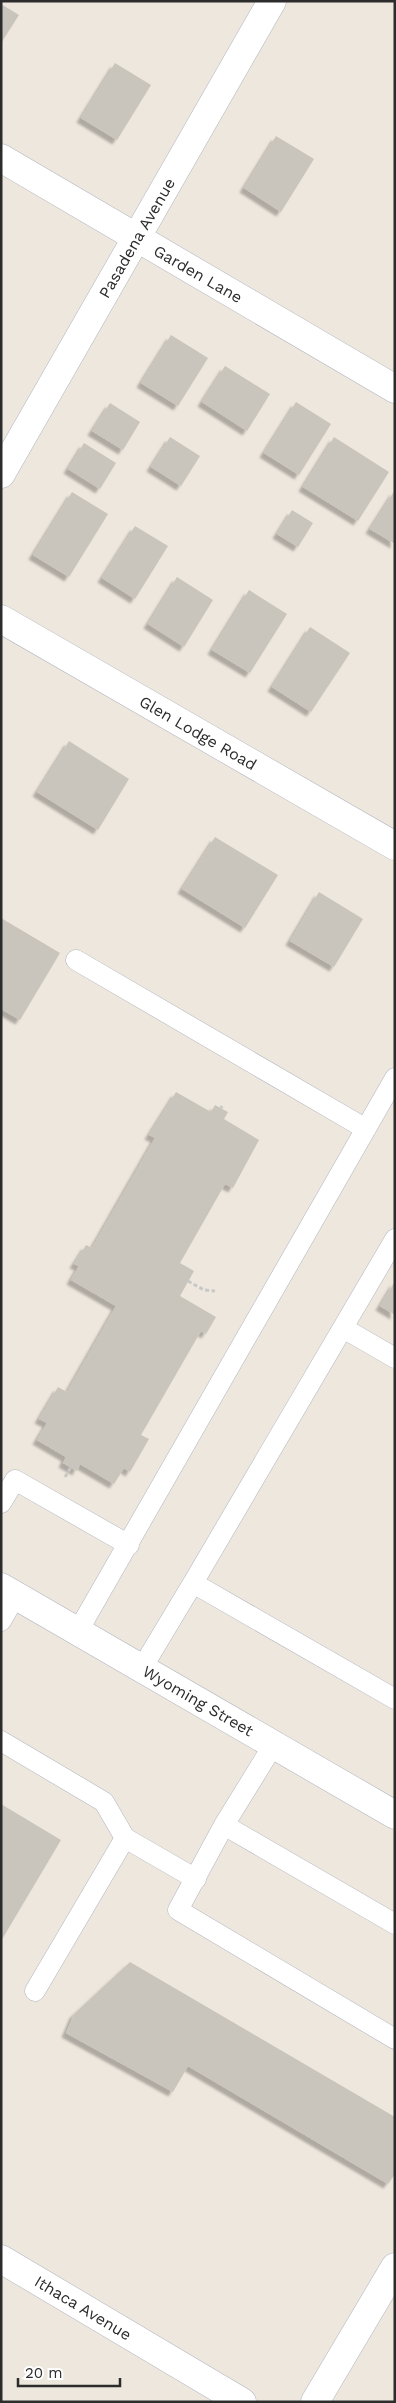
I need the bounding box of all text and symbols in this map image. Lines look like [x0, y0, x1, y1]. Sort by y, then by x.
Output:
street label: Pasadena Avenue [95, 175, 179, 301]
street label: Garden Lane [150, 241, 246, 307]
street label: Glen Lodge Road [136, 692, 260, 774]
street label: Wyoming Street [139, 1662, 257, 1741]
street label: Ithaca Avenue [31, 2272, 135, 2344]
scale bar [18, 2356, 120, 2388]
text: 20 m [25, 2364, 63, 2382]

